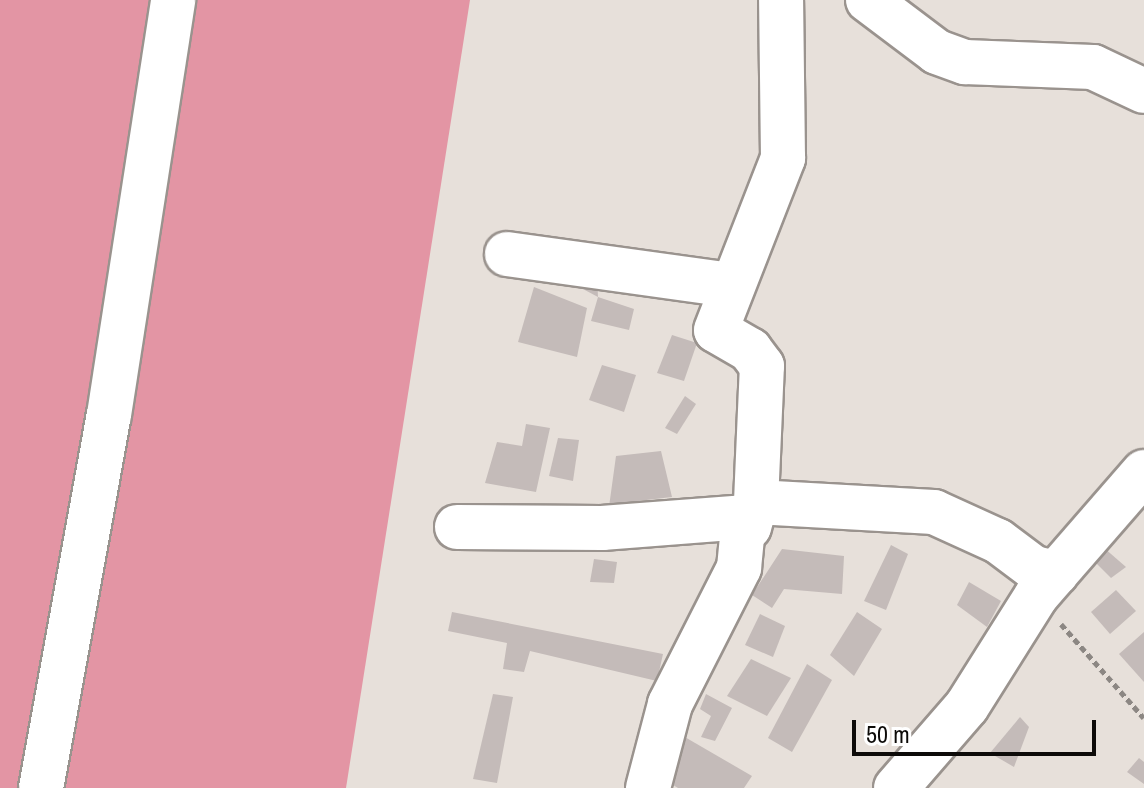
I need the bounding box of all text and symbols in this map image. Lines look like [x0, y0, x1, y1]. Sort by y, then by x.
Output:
scale bar [856, 704, 1100, 754]
text: 50 m [866, 718, 910, 750]

